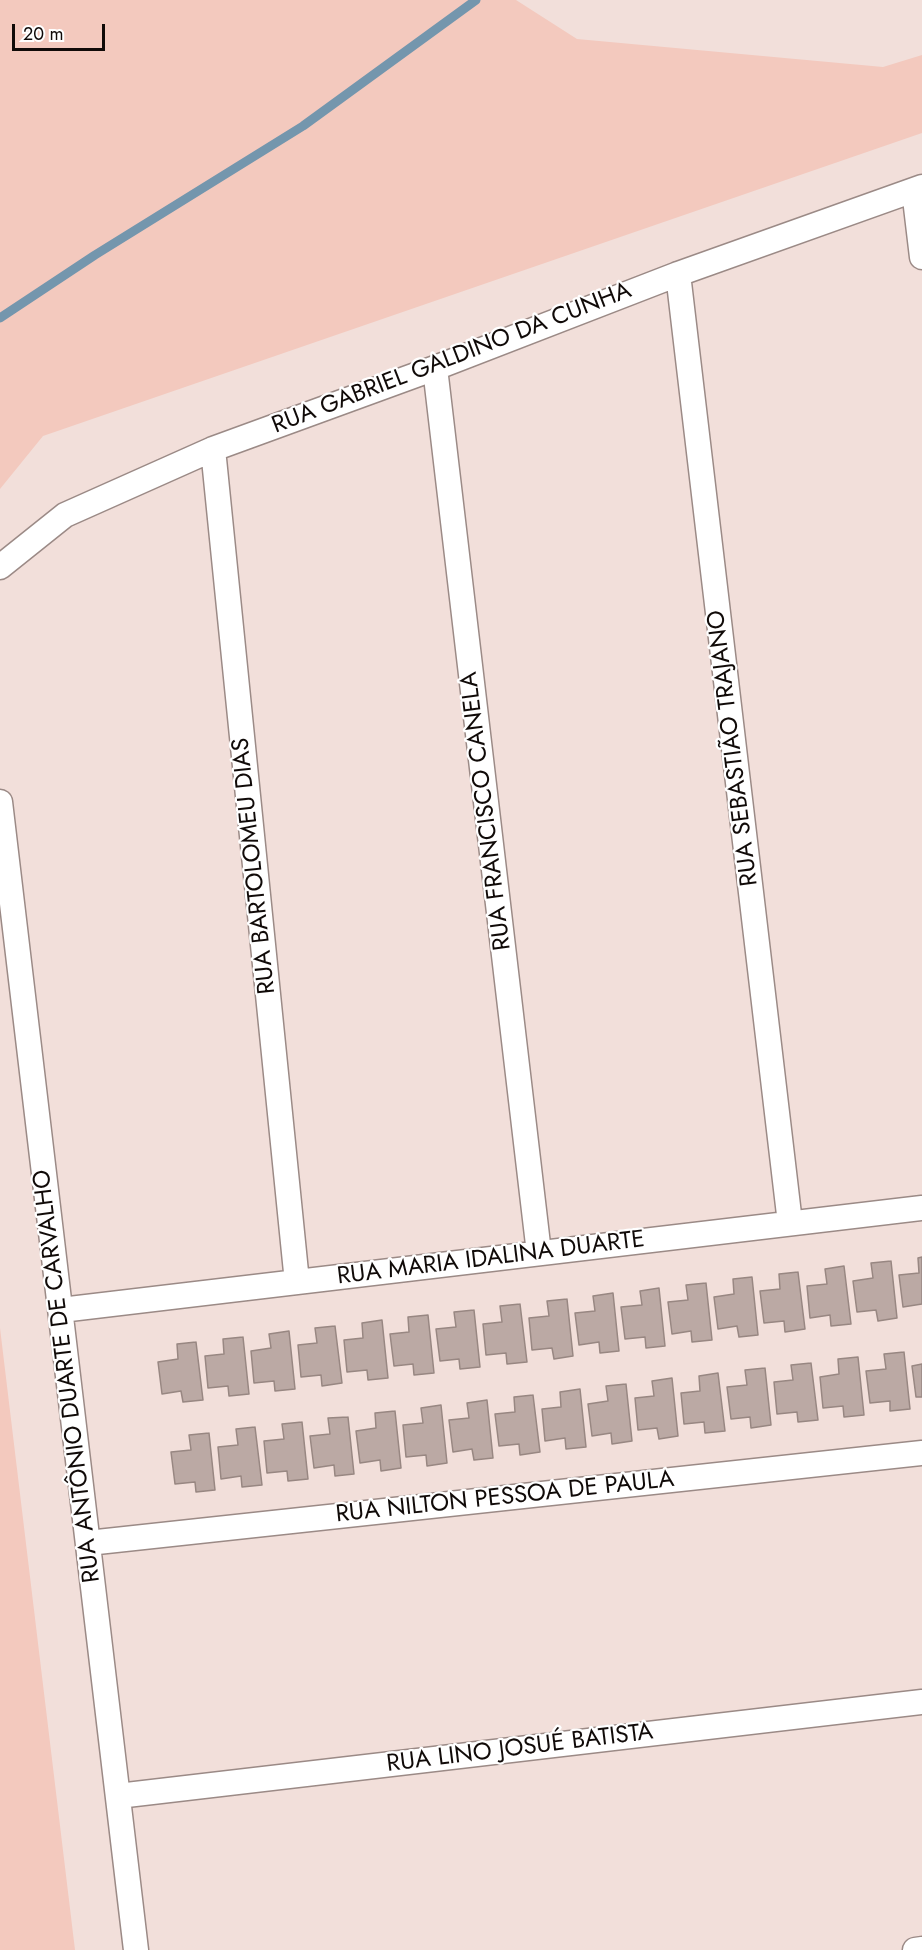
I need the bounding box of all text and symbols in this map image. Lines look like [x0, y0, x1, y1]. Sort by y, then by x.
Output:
scale bar [15, 12, 108, 50]
text: 20 m [23, 21, 63, 47]
street label: RUA GABRIEL GALDINO DA CUNHA [268, 277, 636, 441]
street label: RUA SEBASTIÃO TRAJANO [703, 608, 765, 888]
street label: RUA FRANCISCO CANELA [456, 670, 518, 952]
street label: RUA BARTOLOMEU DIAS [227, 736, 283, 996]
street label: RUA ANTÔNIO DUARTE DE CARVALHO [28, 1168, 108, 1584]
street label: RUA MARIA IDALINA DUARTE [336, 1226, 646, 1292]
street label: RUA NILTON PESSOA DE PAULA [334, 1466, 676, 1530]
street label: RUA LINO JOSUÉ BATISTA [385, 1718, 655, 1780]

